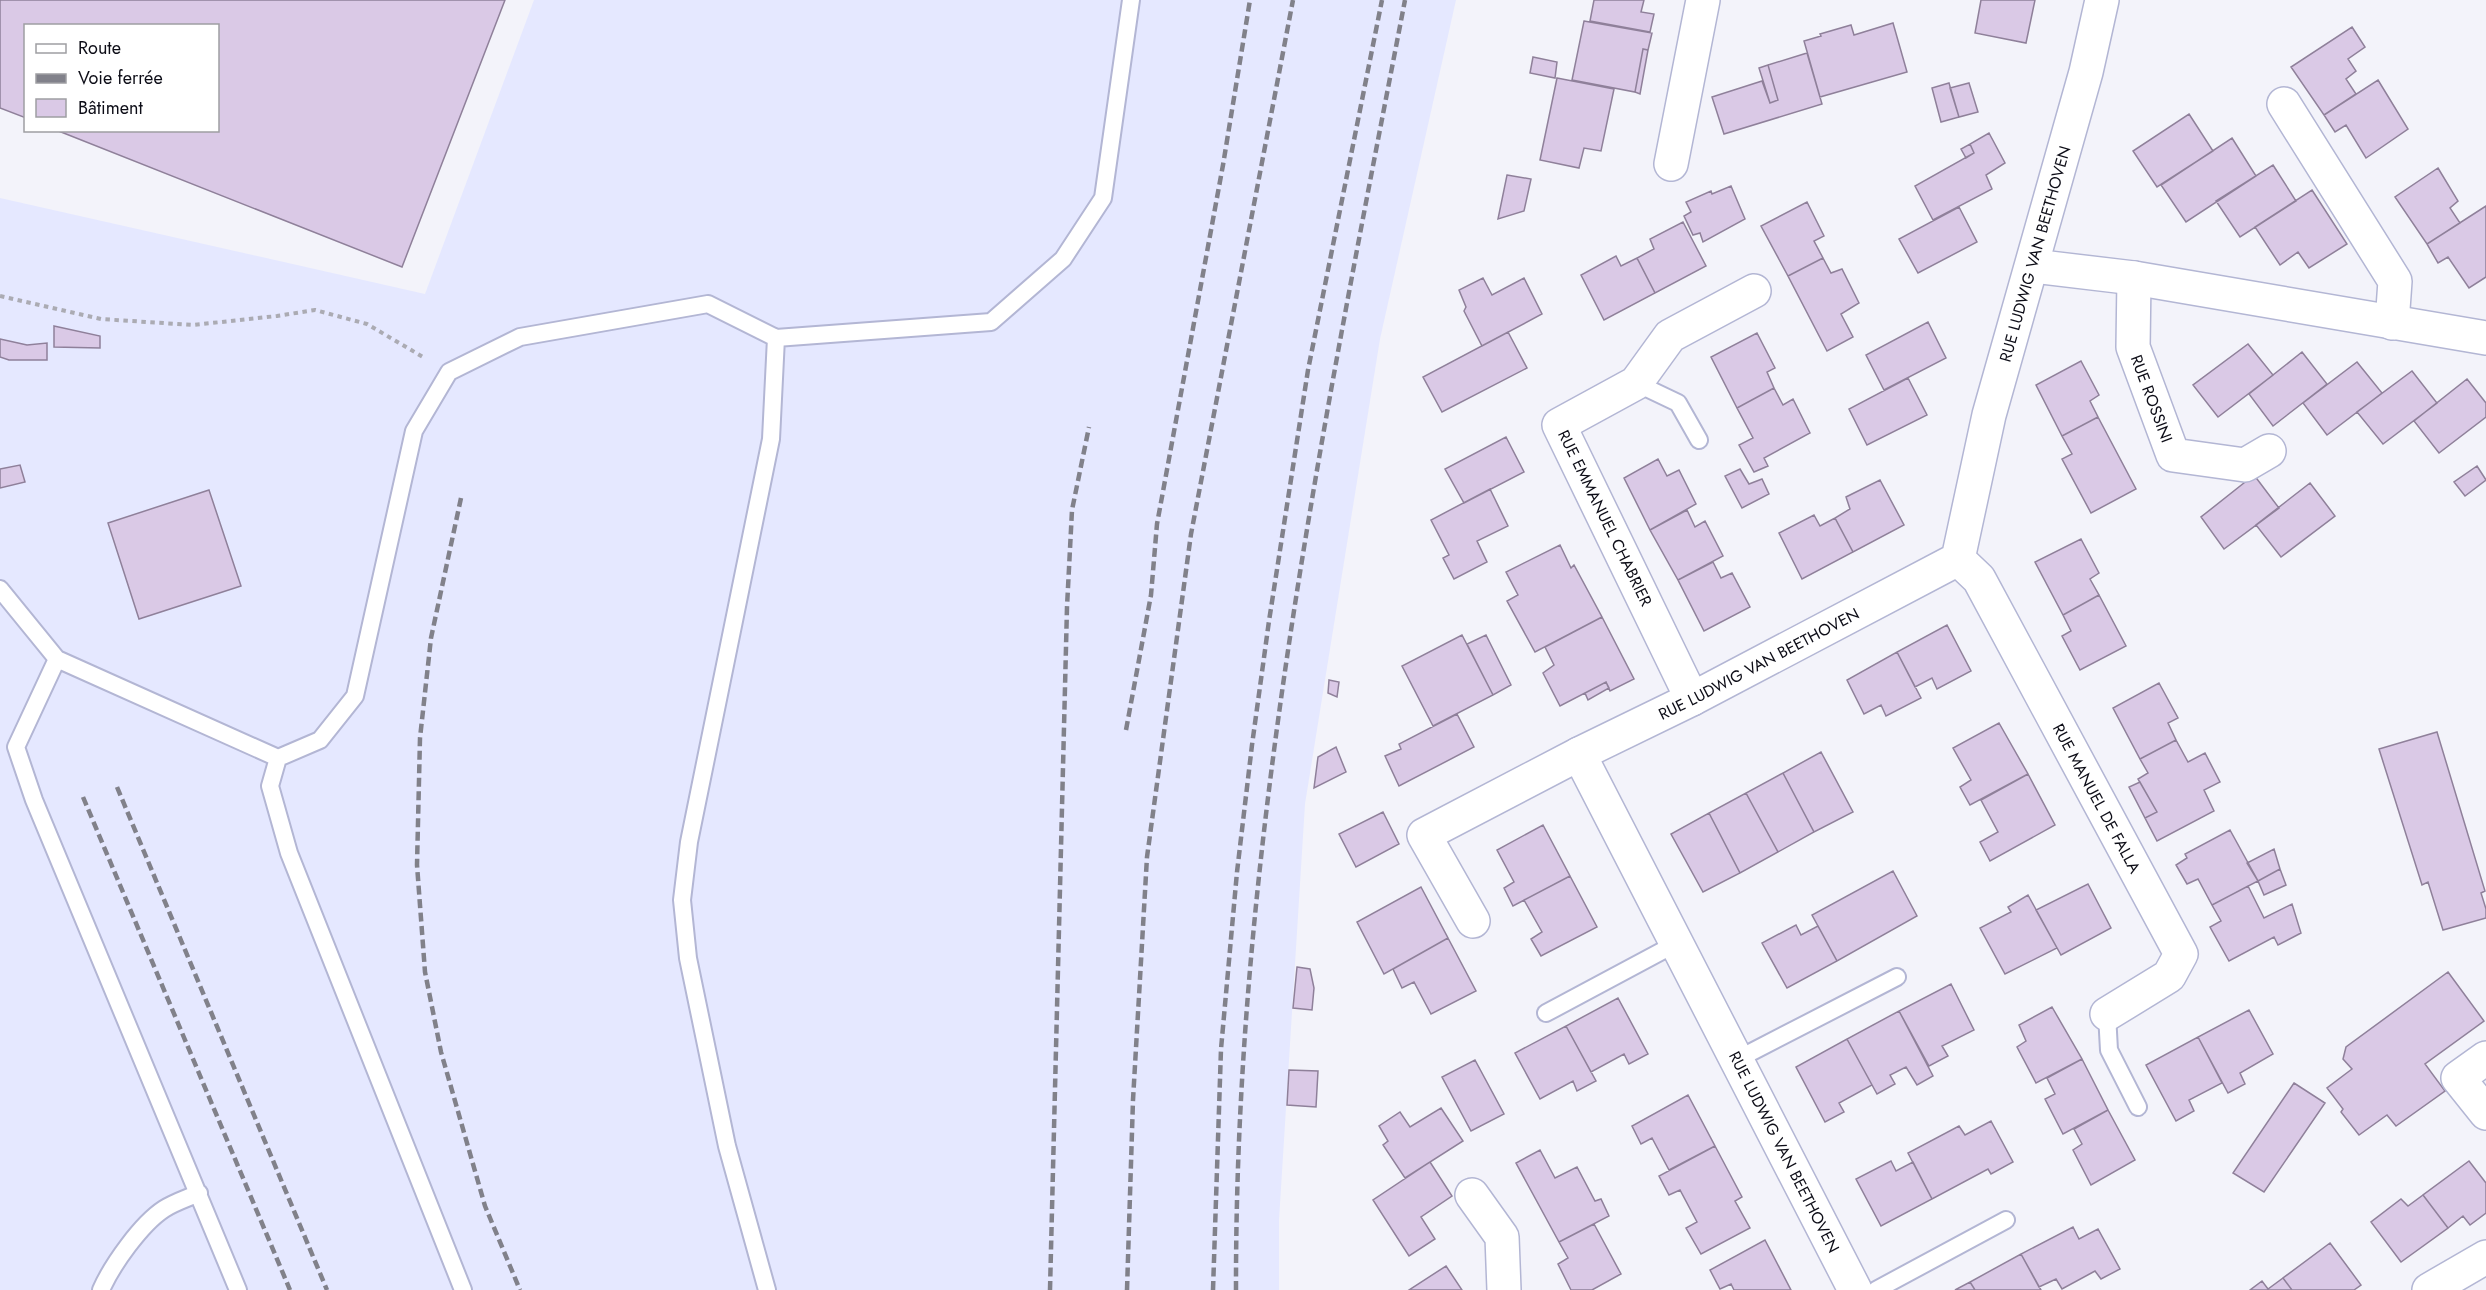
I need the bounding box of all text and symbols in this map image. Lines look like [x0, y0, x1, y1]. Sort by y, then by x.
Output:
legend [24, 24, 219, 132]
text: Route [78, 35, 121, 61]
text: Voie ferrée [78, 65, 163, 91]
text: Bâtiment [78, 95, 144, 121]
street label: RUE LUDWIG VAN BEETHOVEN [1993, 143, 2076, 364]
street label: RUE ROSSINI [2125, 351, 2179, 446]
street label: RUE EMMANUEL CHABRIER [1552, 426, 1658, 610]
street label: RUE LUDWIG VAN BEETHOVEN [1654, 602, 1863, 725]
street label: RUE MANUEL DE FALLA [2047, 719, 2147, 878]
street label: RUE LUDWIG VAN BEETHOVEN [1723, 1047, 1845, 1257]

